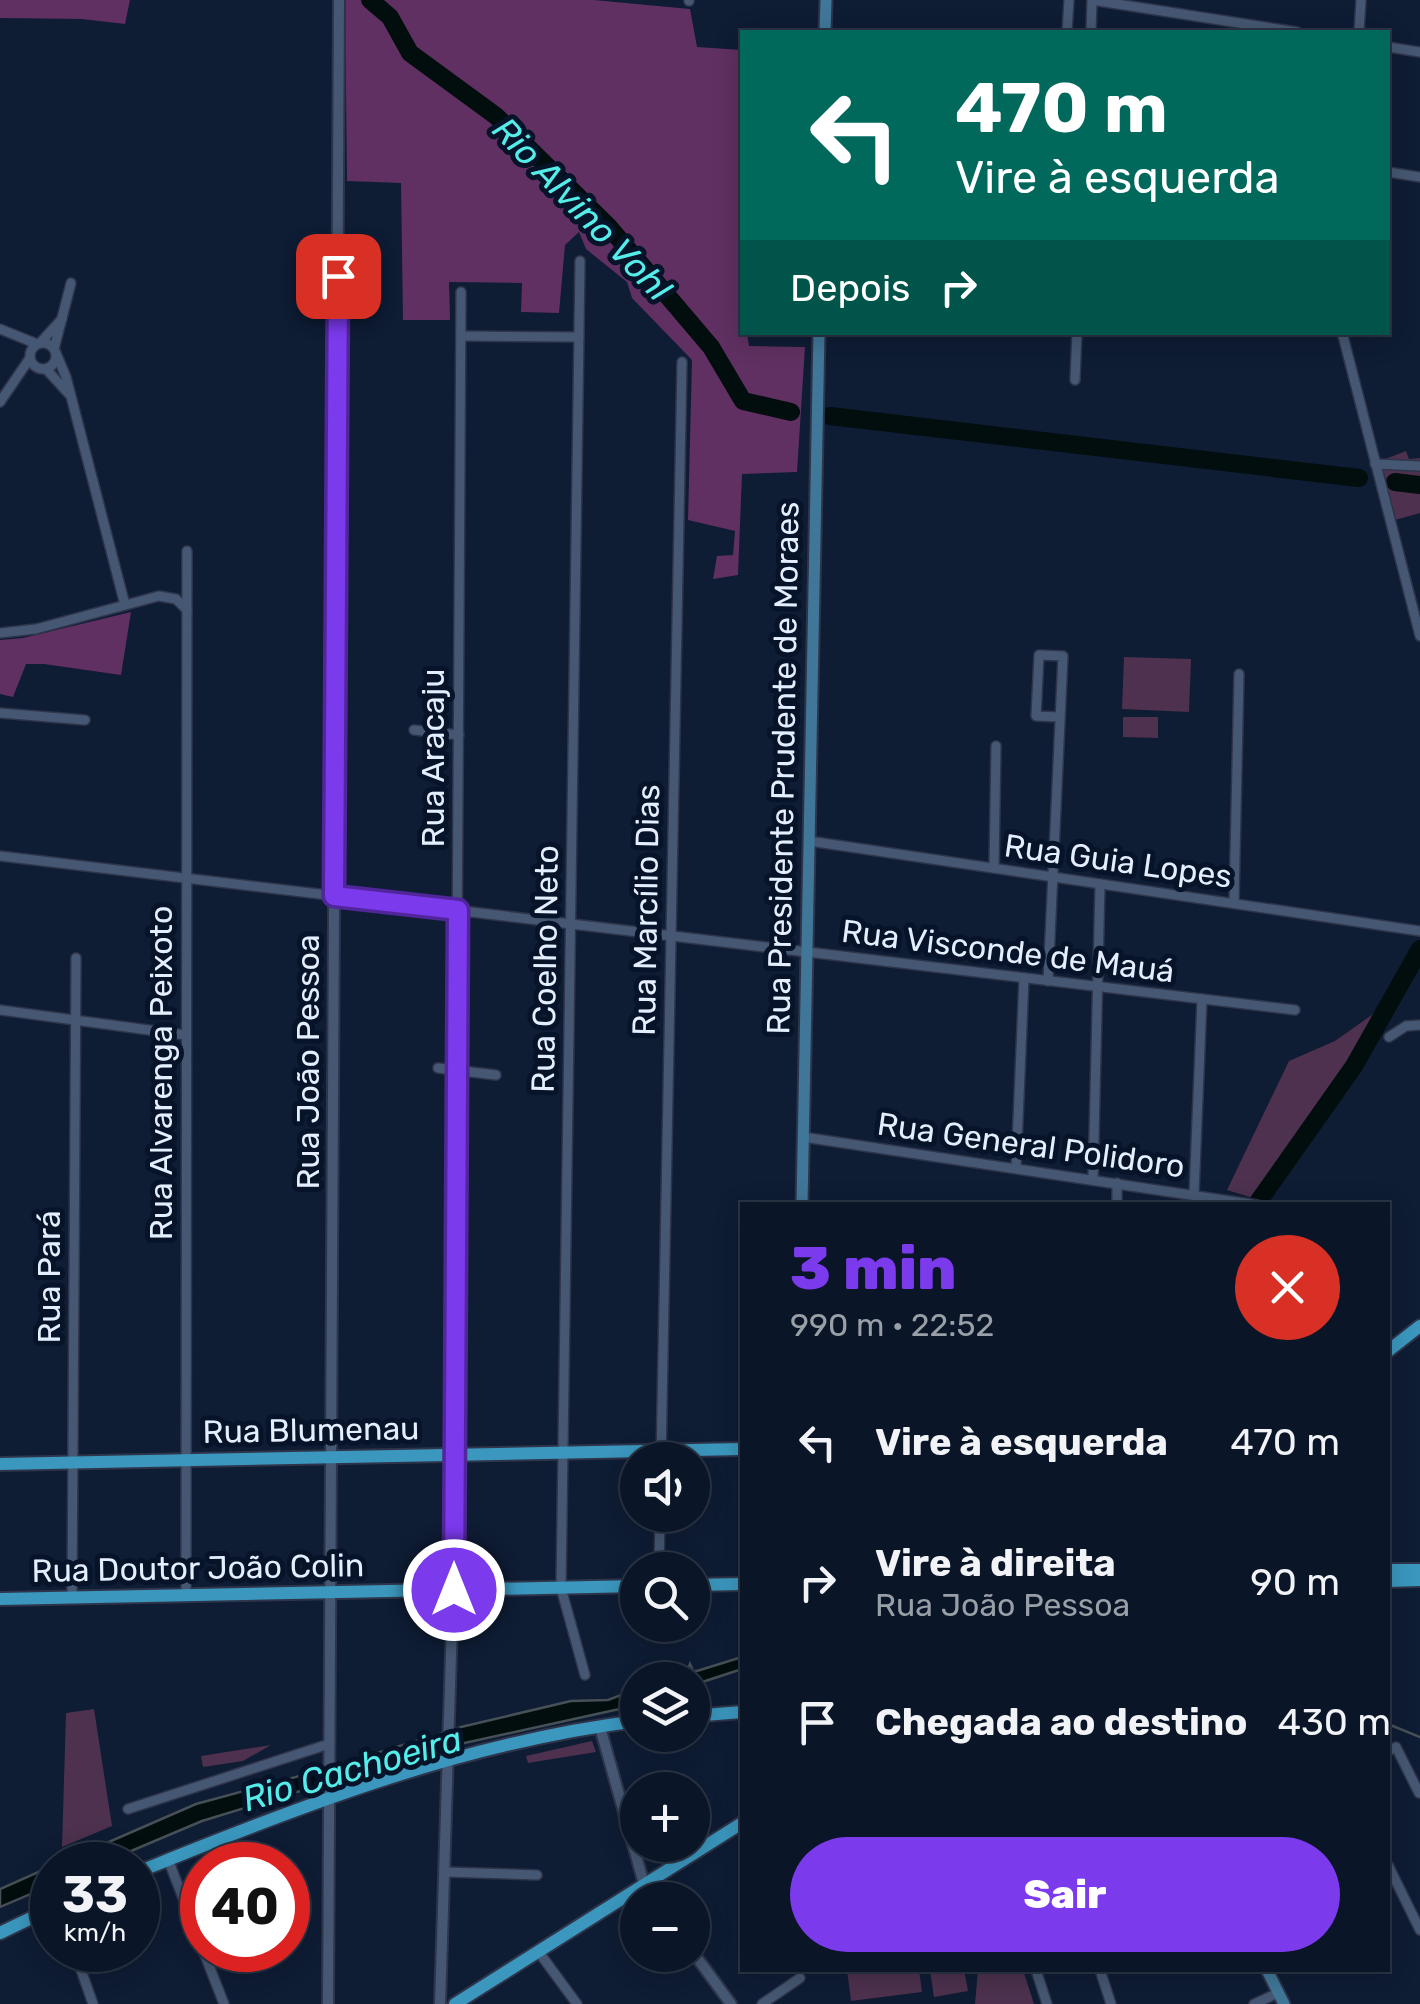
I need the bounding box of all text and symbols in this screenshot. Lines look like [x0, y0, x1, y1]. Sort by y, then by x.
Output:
text: 470 m [955, 67, 1168, 150]
icon: left [790, 70, 920, 200]
water label: Rio Alvino Vohl [484, 108, 680, 310]
text: Vire à esquerda [955, 151, 1279, 204]
pin [296, 234, 381, 319]
icon: arrive [311, 249, 366, 304]
icon: right [931, 260, 986, 315]
text: Depois [790, 265, 911, 311]
street label: Rua Presidente Prudente de Moraes [759, 501, 807, 1035]
street label: Rua Aracaju [414, 669, 452, 847]
street label: Rua Marcílio Dias [625, 784, 667, 1036]
street label: Rua Guia Lopes [1002, 826, 1234, 896]
street label: Rua Coelho Neto [524, 845, 566, 1093]
street label: Rua Alvarenga Peixoto [142, 906, 180, 1240]
street label: Rua Visconde de Mauá [840, 912, 1176, 990]
street label: Rua João Pessoa [289, 934, 327, 1190]
street label: Rua General Polidoro [875, 1105, 1187, 1185]
street label: Rua Pará [30, 1210, 68, 1344]
text: 3 min [790, 1233, 956, 1304]
button: close [1235, 1235, 1340, 1340]
text: 990 m · 22:52 [790, 1306, 994, 1344]
street label: Rua Blumenau [202, 1409, 420, 1451]
icon: left [790, 1415, 845, 1470]
text: Vire à esquerda [875, 1419, 1168, 1465]
text: 470 m [1230, 1419, 1340, 1465]
map controls [620, 1442, 710, 1972]
button: sound [620, 1442, 710, 1532]
position arrow [402, 1538, 506, 1642]
text: Vire à direita [875, 1540, 1116, 1586]
street label: Rua Doutor João Colin [31, 1546, 365, 1590]
button: search [620, 1552, 710, 1642]
icon: right [790, 1555, 845, 1610]
text: 90 m [1250, 1559, 1340, 1605]
text: Rua João Pessoa [875, 1586, 1130, 1624]
button: layers [620, 1662, 710, 1752]
icon: arrive [790, 1695, 845, 1750]
text: Chegada ao destino [875, 1699, 1247, 1745]
text: 430 m [1277, 1699, 1391, 1745]
water label: Rio Cachoeira [237, 1718, 467, 1820]
button: + [620, 1772, 710, 1862]
button: Sair [790, 1837, 1340, 1952]
speed limit sign: 40 [180, 1842, 310, 1972]
text: 33 [62, 1865, 128, 1925]
button: − [620, 1882, 710, 1972]
text: km/h [64, 1918, 126, 1947]

